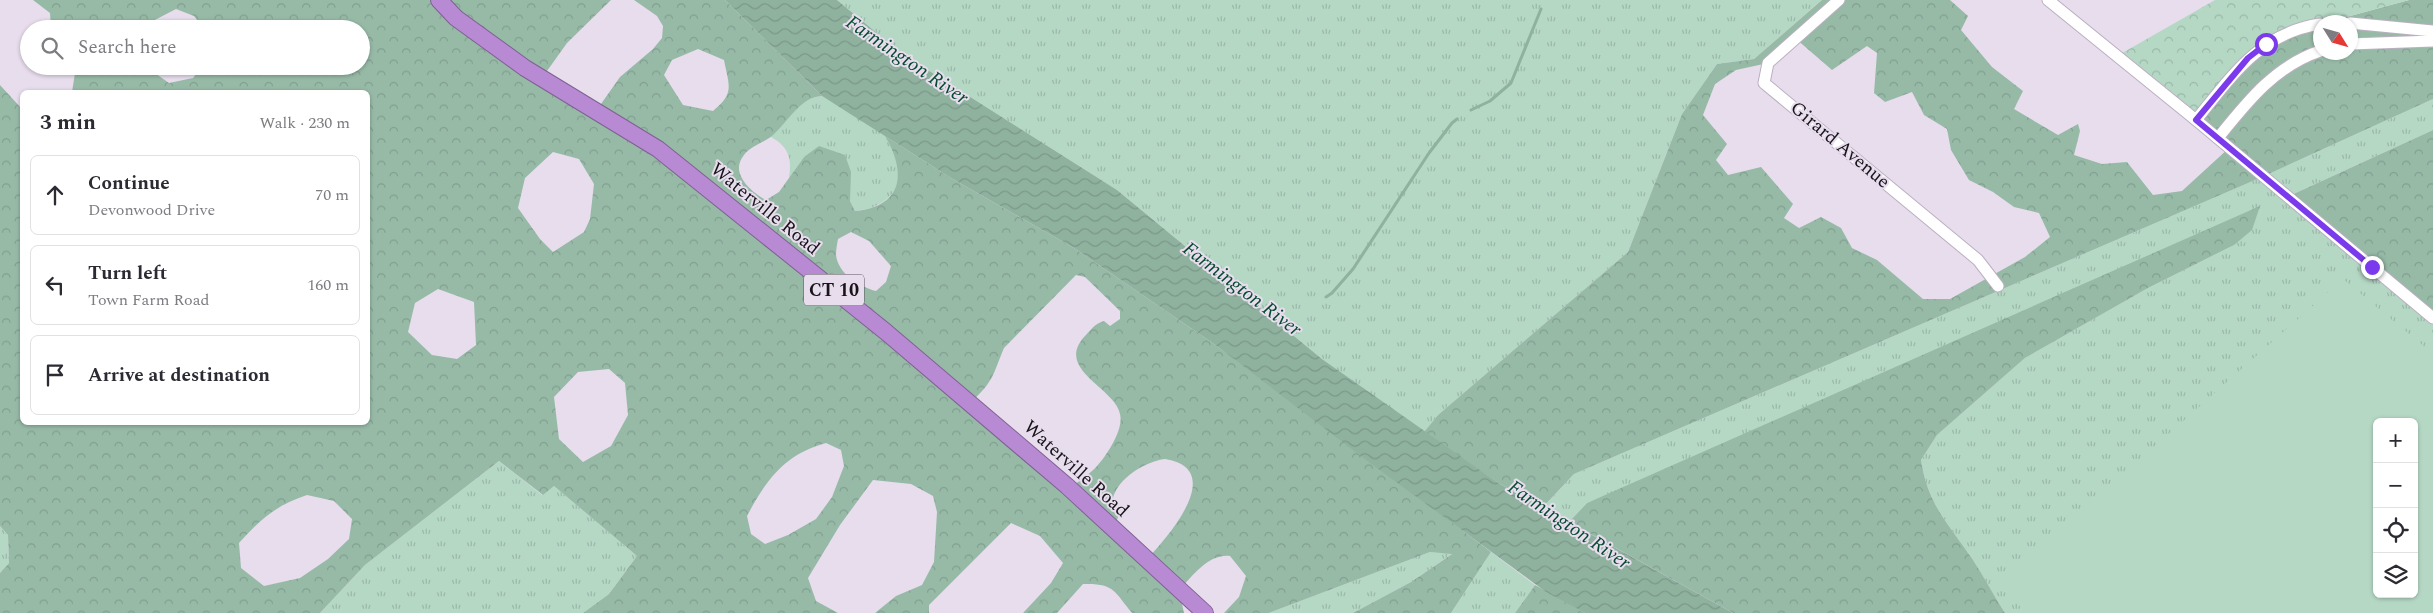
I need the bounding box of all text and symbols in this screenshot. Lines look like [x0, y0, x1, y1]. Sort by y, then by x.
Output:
water label: Farmington River [840, 8, 975, 113]
north arrow [2313, 15, 2358, 60]
search box [20, 20, 370, 75]
text: Search here [78, 33, 177, 62]
route start [2255, 33, 2278, 56]
icon: search [38, 34, 66, 62]
street label: Girard Avenue [1783, 94, 1897, 196]
text: 3 min [40, 107, 96, 139]
text: Walk · 230 m [259, 111, 350, 135]
street label: Waterville Road [704, 156, 826, 262]
text: Continue [88, 169, 170, 198]
icon: ahead [41, 181, 69, 209]
text: 70 m [315, 183, 349, 207]
text: Devonwood Drive [88, 198, 215, 222]
water label: Farmington River [1176, 234, 1309, 345]
route end [2361, 256, 2384, 279]
text: Turn left [88, 259, 167, 288]
icon: left [41, 271, 69, 299]
text: 160 m [307, 273, 349, 297]
road number: CT 10 [804, 274, 864, 306]
text: Town Farm Road [88, 288, 210, 312]
icon: arrive [41, 361, 69, 389]
text: Arrive at destination [88, 361, 270, 390]
street label: Waterville Road [1016, 413, 1136, 525]
map controls [2373, 418, 2418, 598]
button: + [2373, 418, 2418, 463]
button: − [2373, 463, 2418, 508]
water label: Farmington River [1502, 473, 1637, 578]
button: locate [2373, 508, 2418, 553]
button: layers [2373, 553, 2418, 598]

